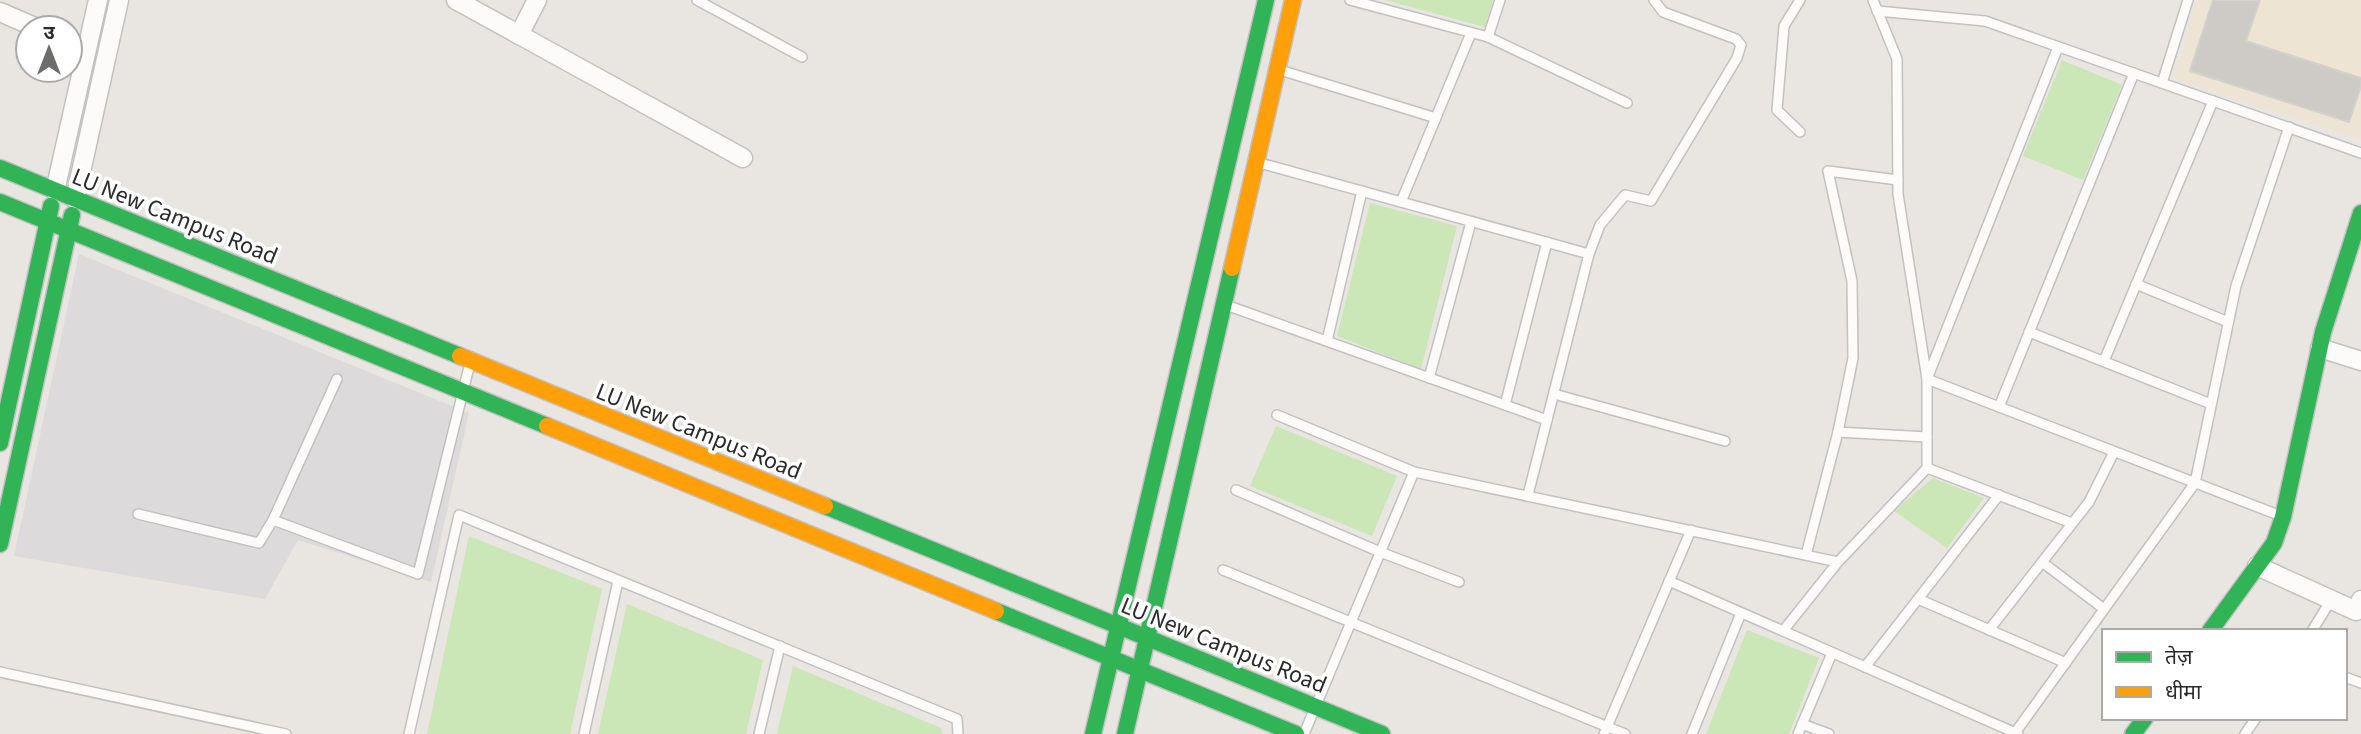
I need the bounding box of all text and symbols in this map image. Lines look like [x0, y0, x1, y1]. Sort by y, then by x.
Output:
north arrow [14, 14, 84, 84]
text: उ [43, 20, 55, 47]
street label: LU New Campus Road [67, 159, 283, 274]
street label: LU New Campus Road [591, 374, 807, 489]
street label: LU New Campus Road [1116, 588, 1332, 703]
legend [2102, 629, 2347, 720]
text: तेज़ [2165, 642, 2193, 672]
text: धीमा [2165, 677, 2202, 707]

